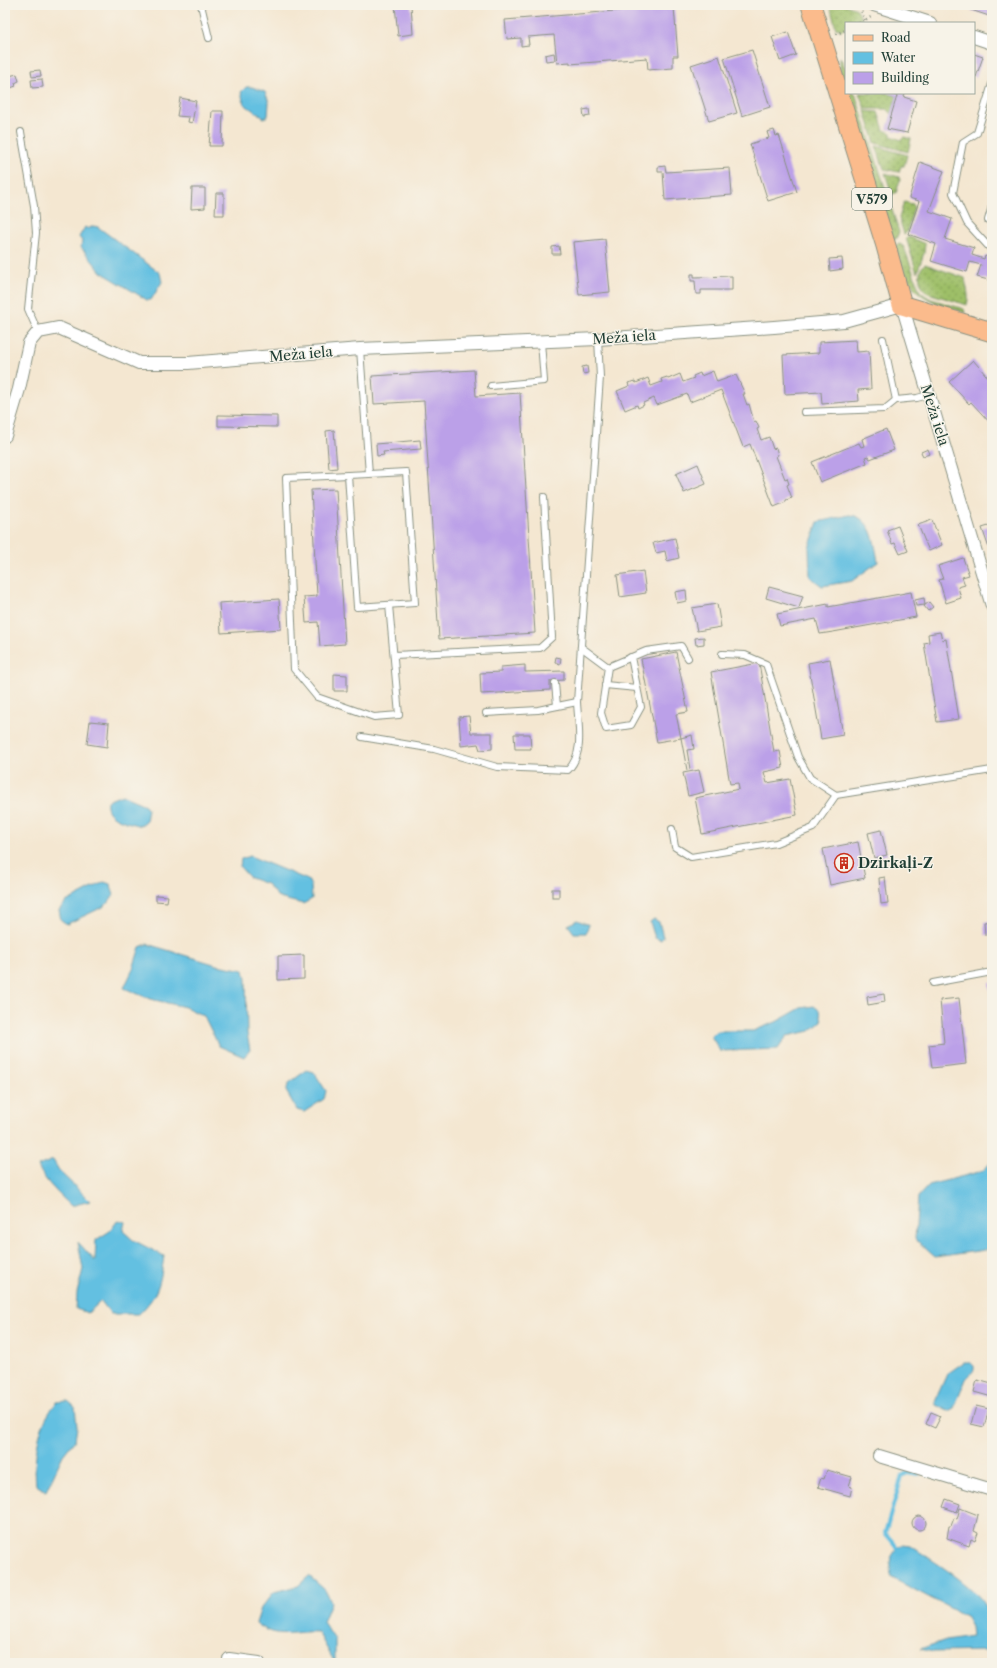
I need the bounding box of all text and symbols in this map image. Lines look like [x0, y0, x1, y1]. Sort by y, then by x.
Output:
legend [845, 22, 975, 94]
text: Road [881, 30, 911, 45]
text: Water [880, 50, 915, 65]
text: Building [881, 70, 929, 85]
road number: V579 [852, 188, 892, 210]
street label: Meža iela [592, 326, 657, 348]
street label: Meža iela [269, 342, 334, 366]
street label: Meža iela [917, 382, 954, 449]
building icon: Dzirkaļi-Z [833, 852, 855, 874]
place label: Dzirkaļi-Z [858, 854, 933, 873]

